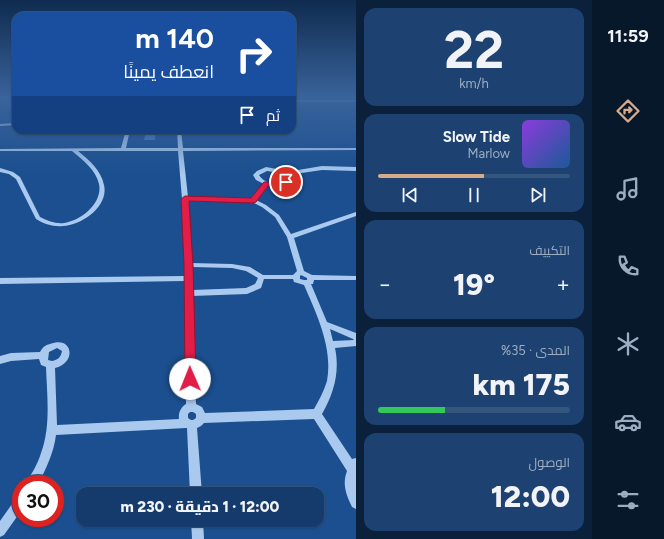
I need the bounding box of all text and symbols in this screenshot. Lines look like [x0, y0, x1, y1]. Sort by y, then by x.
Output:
text: 22 [444, 19, 504, 81]
text: 140 m [135, 21, 214, 55]
text: 11:59 [607, 25, 649, 47]
icon: right [228, 28, 280, 80]
text: انعطف يمينًا [123, 61, 214, 83]
text: km/h [459, 76, 489, 91]
icon: directions [614, 97, 642, 125]
icon: arrive [236, 104, 258, 126]
text: ثم [266, 107, 280, 125]
text: Slow Tide [443, 128, 510, 146]
text: Marlow [468, 146, 510, 161]
pin [269, 165, 303, 199]
icon: arrive [275, 171, 297, 193]
icon: music [614, 175, 642, 203]
icon: previous [399, 184, 421, 206]
icon: pause [463, 184, 485, 206]
icon: next [527, 184, 549, 206]
text: التكييف [529, 243, 570, 258]
icon: phone [614, 252, 642, 280]
text: 19° [453, 266, 495, 303]
text: − [378, 271, 392, 298]
text: + [556, 271, 570, 298]
icon: climate [614, 330, 642, 358]
text: المدى · 35% [501, 343, 570, 358]
position arrow [169, 358, 211, 400]
text: 175 km [472, 366, 570, 403]
icon: car [614, 408, 642, 436]
text: الوصول [529, 455, 570, 470]
speed limit sign: 30 [12, 475, 64, 527]
text: 12:00 [491, 478, 570, 515]
icon: filters [614, 486, 642, 514]
text: 12:00 · 1 دقيقة · 230 m [121, 498, 279, 516]

